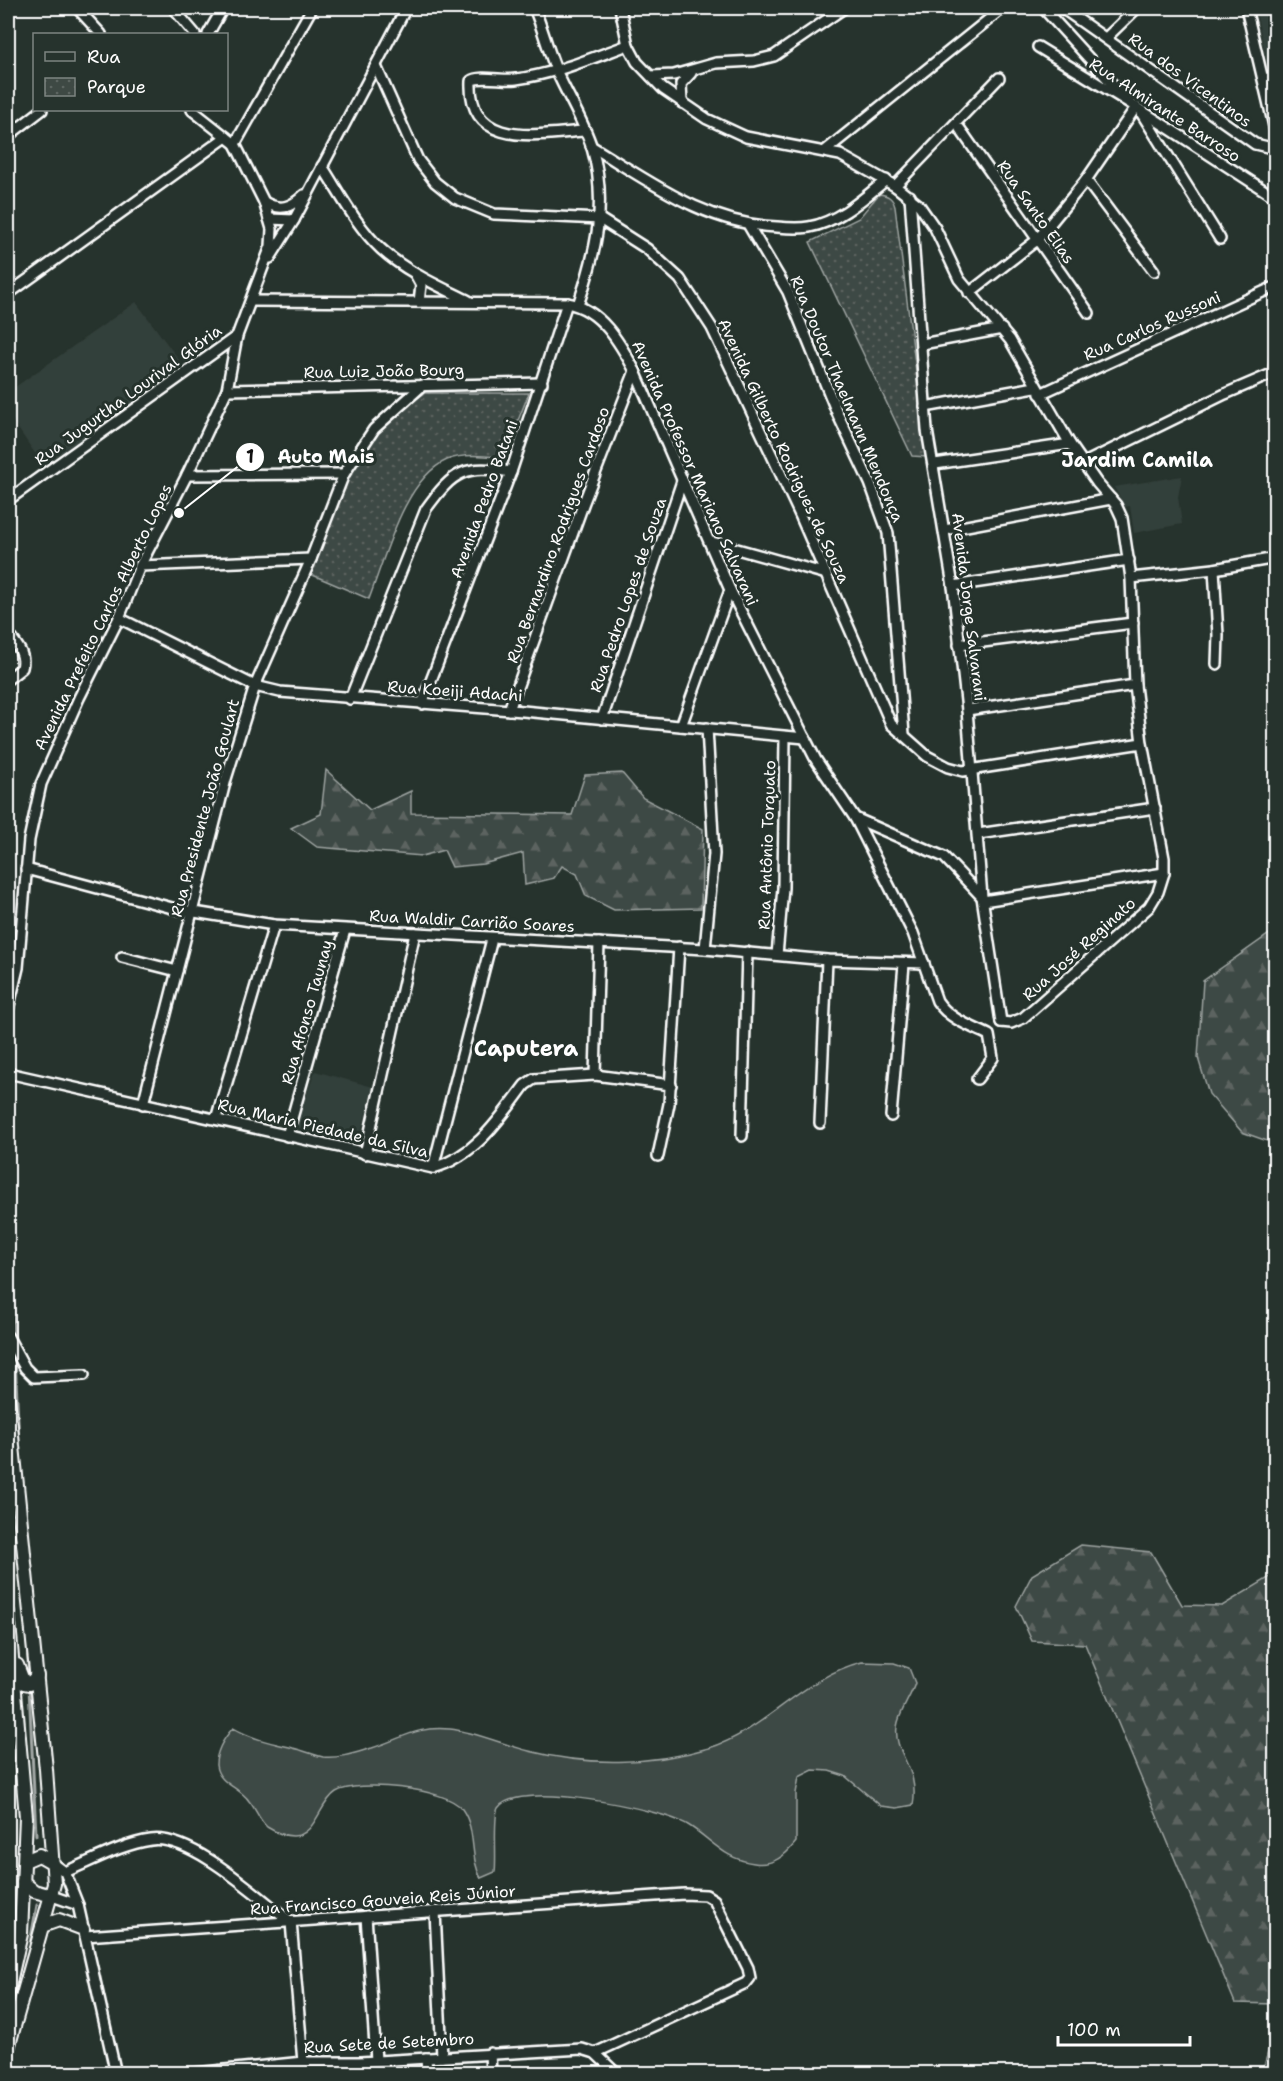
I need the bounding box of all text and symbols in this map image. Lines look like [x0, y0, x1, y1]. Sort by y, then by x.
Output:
street label: Rua dos Vicentinos [1124, 28, 1256, 132]
legend [33, 33, 228, 111]
text: Rua [87, 45, 120, 69]
street label: Rua Almirante Barroso [1085, 53, 1245, 167]
text: Parque [87, 75, 146, 99]
street label: Rua Santo Elias [993, 156, 1080, 268]
street label: Rua Doutor Thaelmann Mendonça [785, 273, 909, 526]
street label: Rua Carlos Russoni [1080, 286, 1224, 366]
street label: Avenida Gilberto Rodrigues de Souza [713, 315, 855, 587]
street label: Rua Jugurtha Lourival Glória [30, 320, 226, 470]
street label: Avenida Professor Mariano Salvarani [627, 337, 763, 609]
street label: Rua Luiz João Bourg [304, 359, 465, 383]
street label: Rua Bernardino Rodrigues Cardoso [502, 404, 614, 666]
street label: Avenida Pedro Batani [446, 417, 522, 581]
callout: Auto Mais [235, 439, 386, 475]
text: 1 [246, 445, 254, 469]
text: Auto Mais [277, 445, 375, 469]
district label: Jardim Camila [1061, 447, 1213, 473]
street label: Avenida Prefeito Carlos Alberto Lopes [29, 480, 177, 754]
street label: Rua Pedro Lopes de Souza [585, 495, 671, 695]
street label: Avenida Jorge Salvarani [947, 511, 991, 703]
street label: Rua Koeiji Adachi [387, 676, 523, 706]
street label: Rua Presidente João Goulart [166, 697, 244, 919]
street label: Rua Antônio Torquato [754, 760, 780, 930]
street label: Rua José Reginato [1018, 893, 1140, 1005]
street label: Rua Waldir Carrião Soares [369, 905, 575, 937]
street label: Rua Afonso Taunay [276, 937, 338, 1087]
district label: Caputera [474, 1034, 578, 1063]
street label: Rua Maria Piedade da Silva [216, 1094, 430, 1162]
street label: Rua Francisco Gouveia Reis Júnior [249, 1880, 517, 1920]
scale bar [1058, 2009, 1190, 2047]
text: 100 m [1067, 2018, 1121, 2042]
street label: Rua Sete de Setembro [303, 2028, 475, 2058]

